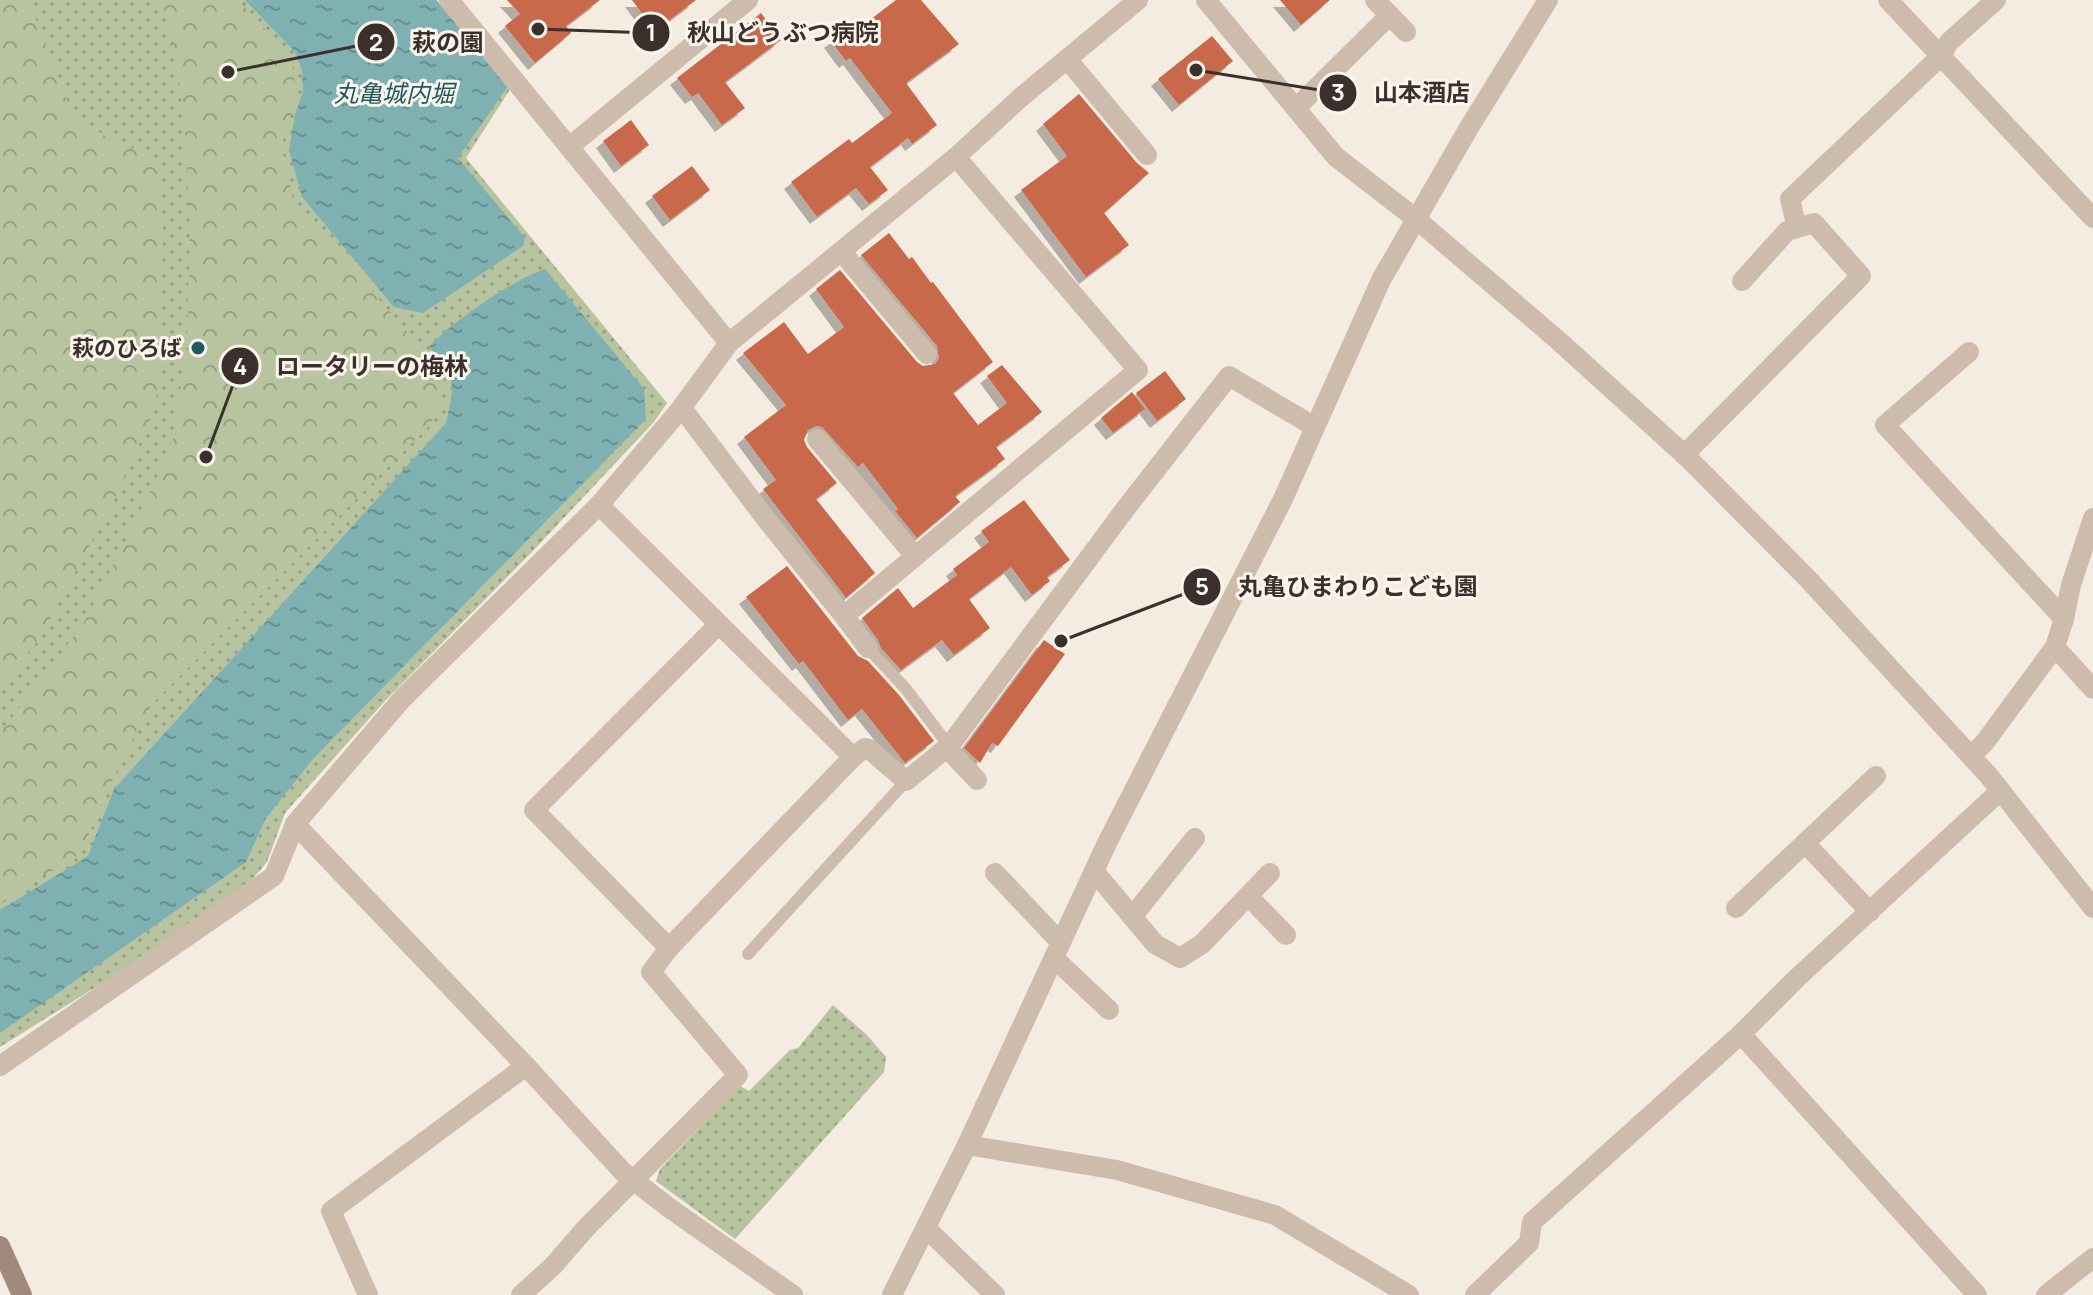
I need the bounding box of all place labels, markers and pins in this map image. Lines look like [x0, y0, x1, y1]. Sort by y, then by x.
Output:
callout: 秋山どうぶつ病院 [631, 9, 895, 57]
callout: 萩の園 [356, 18, 500, 66]
callout: 山本酒店 [1318, 69, 1486, 117]
place label: 萩のひろば [72, 333, 182, 363]
marker: 萩のひろば [189, 339, 207, 357]
callout: ロータリーの梅林 [220, 342, 484, 390]
callout: 丸亀ひまわりこども園 [1182, 563, 1494, 611]

